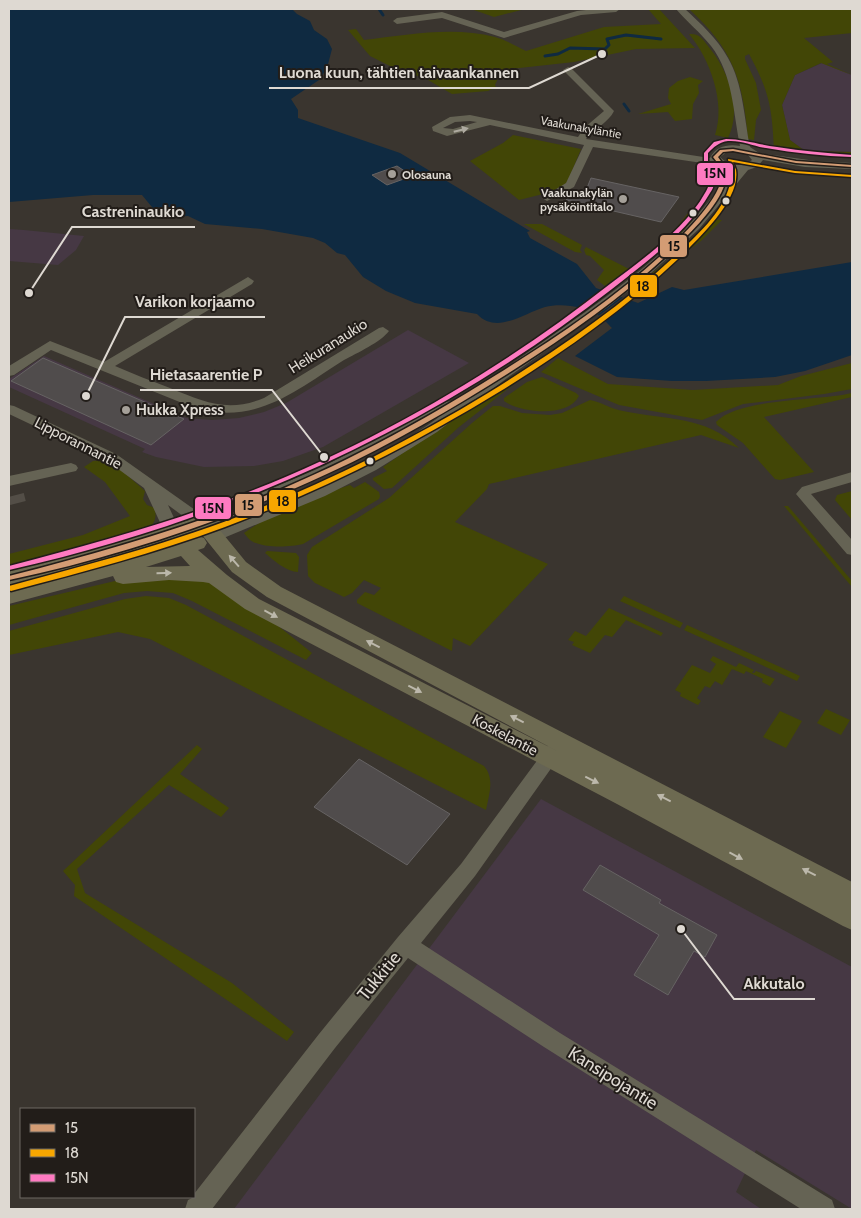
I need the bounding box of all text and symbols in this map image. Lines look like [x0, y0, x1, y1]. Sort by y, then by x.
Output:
callout: Luona kuun, tähtien taivaankannen [269, 57, 529, 88]
text: Luona kuun, tähtien taivaankannen [279, 63, 519, 82]
street label: Vaakunakyläntie [539, 113, 623, 141]
one-way arrow [454, 126, 469, 134]
line badge: 15N [696, 162, 734, 186]
text: 15N [704, 164, 726, 182]
place label: Olosauna [402, 167, 451, 182]
marker: Olosauna [386, 168, 398, 180]
place label: Vaakunakylän pysäköintitalo [540, 185, 613, 214]
marker: Vaakunakylän pysäköintitalo [617, 193, 629, 205]
callout: Castreninaukio [72, 196, 195, 227]
unlabelled marker [721, 196, 731, 206]
text: Castreninaukio [82, 202, 184, 221]
unlabelled marker [688, 208, 698, 218]
line badge: 15 [659, 234, 688, 258]
text: 15 [668, 237, 680, 255]
line badge: 18 [629, 274, 658, 298]
text: 18 [636, 277, 650, 295]
callout: Varikon korjaamo [125, 286, 265, 317]
text: Varikon korjaamo [135, 292, 255, 311]
street label: Heikuranaukio [285, 315, 371, 377]
callout: Hietasaarentie P [140, 359, 272, 390]
text: Hietasaarentie P [150, 365, 263, 384]
place label: Hukka Xpress [136, 401, 224, 419]
marker: Hukka Xpress [120, 404, 132, 416]
street label: Lipporannantie [31, 413, 125, 473]
unlabelled marker [365, 456, 375, 466]
line badge: 18 [268, 489, 297, 513]
text: 18 [276, 492, 290, 510]
line badge: 15 [234, 493, 263, 517]
line badge: 15N [194, 496, 232, 520]
text: 15 [242, 496, 254, 514]
text: 15N [202, 499, 224, 517]
one-way arrow [228, 555, 239, 568]
one-way arrow [156, 569, 172, 577]
one-way arrow [264, 610, 278, 618]
one-way arrow [365, 640, 380, 648]
one-way arrow [408, 685, 423, 693]
street label: Koskelantie [469, 710, 541, 760]
one-way arrow [510, 715, 524, 723]
one-way arrow [585, 776, 599, 784]
one-way arrow [657, 794, 672, 802]
one-way arrow [729, 851, 743, 860]
one-way arrow [802, 868, 816, 877]
street label: Tukkitie [353, 947, 405, 1005]
callout: Akkutalo [734, 968, 815, 999]
text: Akkutalo [743, 974, 805, 993]
street label: Kansipojantie [564, 1042, 662, 1114]
legend [20, 1108, 195, 1198]
text: 15 [65, 1119, 78, 1137]
text: 18 [65, 1144, 79, 1162]
text: 15N [65, 1169, 89, 1187]

